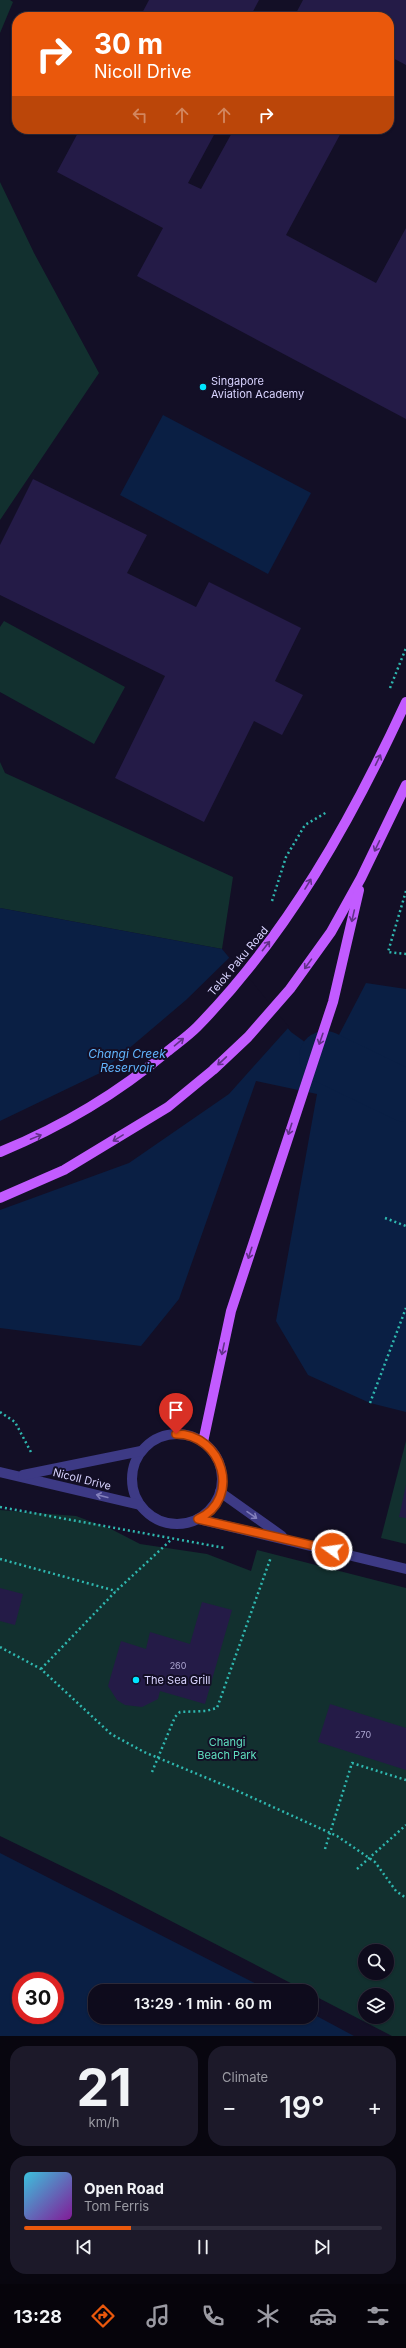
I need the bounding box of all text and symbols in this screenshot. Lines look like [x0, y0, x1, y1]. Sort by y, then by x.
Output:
text: 30 m [94, 27, 163, 61]
icon: right [28, 28, 80, 80]
text: Nicoll Drive [94, 61, 191, 82]
icon: left [129, 104, 151, 126]
icon: ahead [171, 104, 193, 126]
icon: ahead [213, 104, 235, 126]
icon: right [255, 104, 277, 126]
place label: Singapore Aviation Academy [211, 374, 304, 401]
marker: Singapore Aviation Academy [198, 382, 208, 392]
one-way arrow [375, 754, 382, 766]
one-way arrow [373, 840, 380, 852]
one-way arrow [305, 878, 313, 890]
one-way arrow [348, 910, 356, 923]
street label: Telok Paku Road [205, 923, 271, 999]
one-way arrow [262, 941, 270, 952]
one-way arrow [304, 958, 312, 969]
one-way arrow [316, 1033, 324, 1045]
one-way arrow [173, 1038, 184, 1047]
water label: Changi Creek Reservoir [88, 1046, 166, 1075]
one-way arrow [218, 1056, 228, 1065]
one-way arrow [286, 1123, 293, 1136]
one-way arrow [30, 1133, 42, 1141]
one-way arrow [112, 1134, 124, 1142]
one-way arrow [246, 1246, 253, 1259]
one-way arrow [218, 1343, 226, 1356]
pin [159, 1393, 193, 1434]
icon: arrive [165, 1399, 187, 1421]
street label: Nicoll Drive [51, 1465, 113, 1493]
one-way arrow [96, 1492, 109, 1500]
one-way arrow [246, 1511, 257, 1519]
position arrow [311, 1529, 353, 1571]
house number: 260 [170, 1660, 187, 1671]
place label: The Sea Grill [144, 1673, 210, 1687]
marker: The Sea Grill [131, 1675, 141, 1685]
house number: 270 [355, 1729, 371, 1740]
park label: Changi Beach Park [197, 1735, 257, 1762]
map controls [358, 1944, 394, 2024]
button: search [358, 1944, 394, 1980]
speed limit sign: 30 [12, 1972, 64, 2024]
button: layers [358, 1988, 394, 2024]
text: 13:29 · 1 min · 60 m [134, 1994, 272, 2013]
text: 21 [76, 2056, 132, 2119]
text: Climate [222, 2069, 268, 2085]
text: 19° [279, 2089, 325, 2125]
text: − [222, 2094, 237, 2120]
text: + [367, 2094, 382, 2120]
text: km/h [89, 2114, 119, 2130]
text: Open Road [84, 2179, 164, 2198]
text: Tom Ferris [84, 2198, 149, 2214]
icon: previous [73, 2236, 95, 2258]
icon: pause [192, 2236, 214, 2258]
icon: next [311, 2236, 333, 2258]
icon: directions [89, 2302, 117, 2330]
icon: music [144, 2302, 172, 2330]
icon: phone [199, 2302, 227, 2330]
icon: climate [254, 2302, 282, 2330]
icon: car [309, 2302, 337, 2330]
icon: filters [364, 2302, 392, 2330]
text: 13:28 [14, 2306, 62, 2327]

